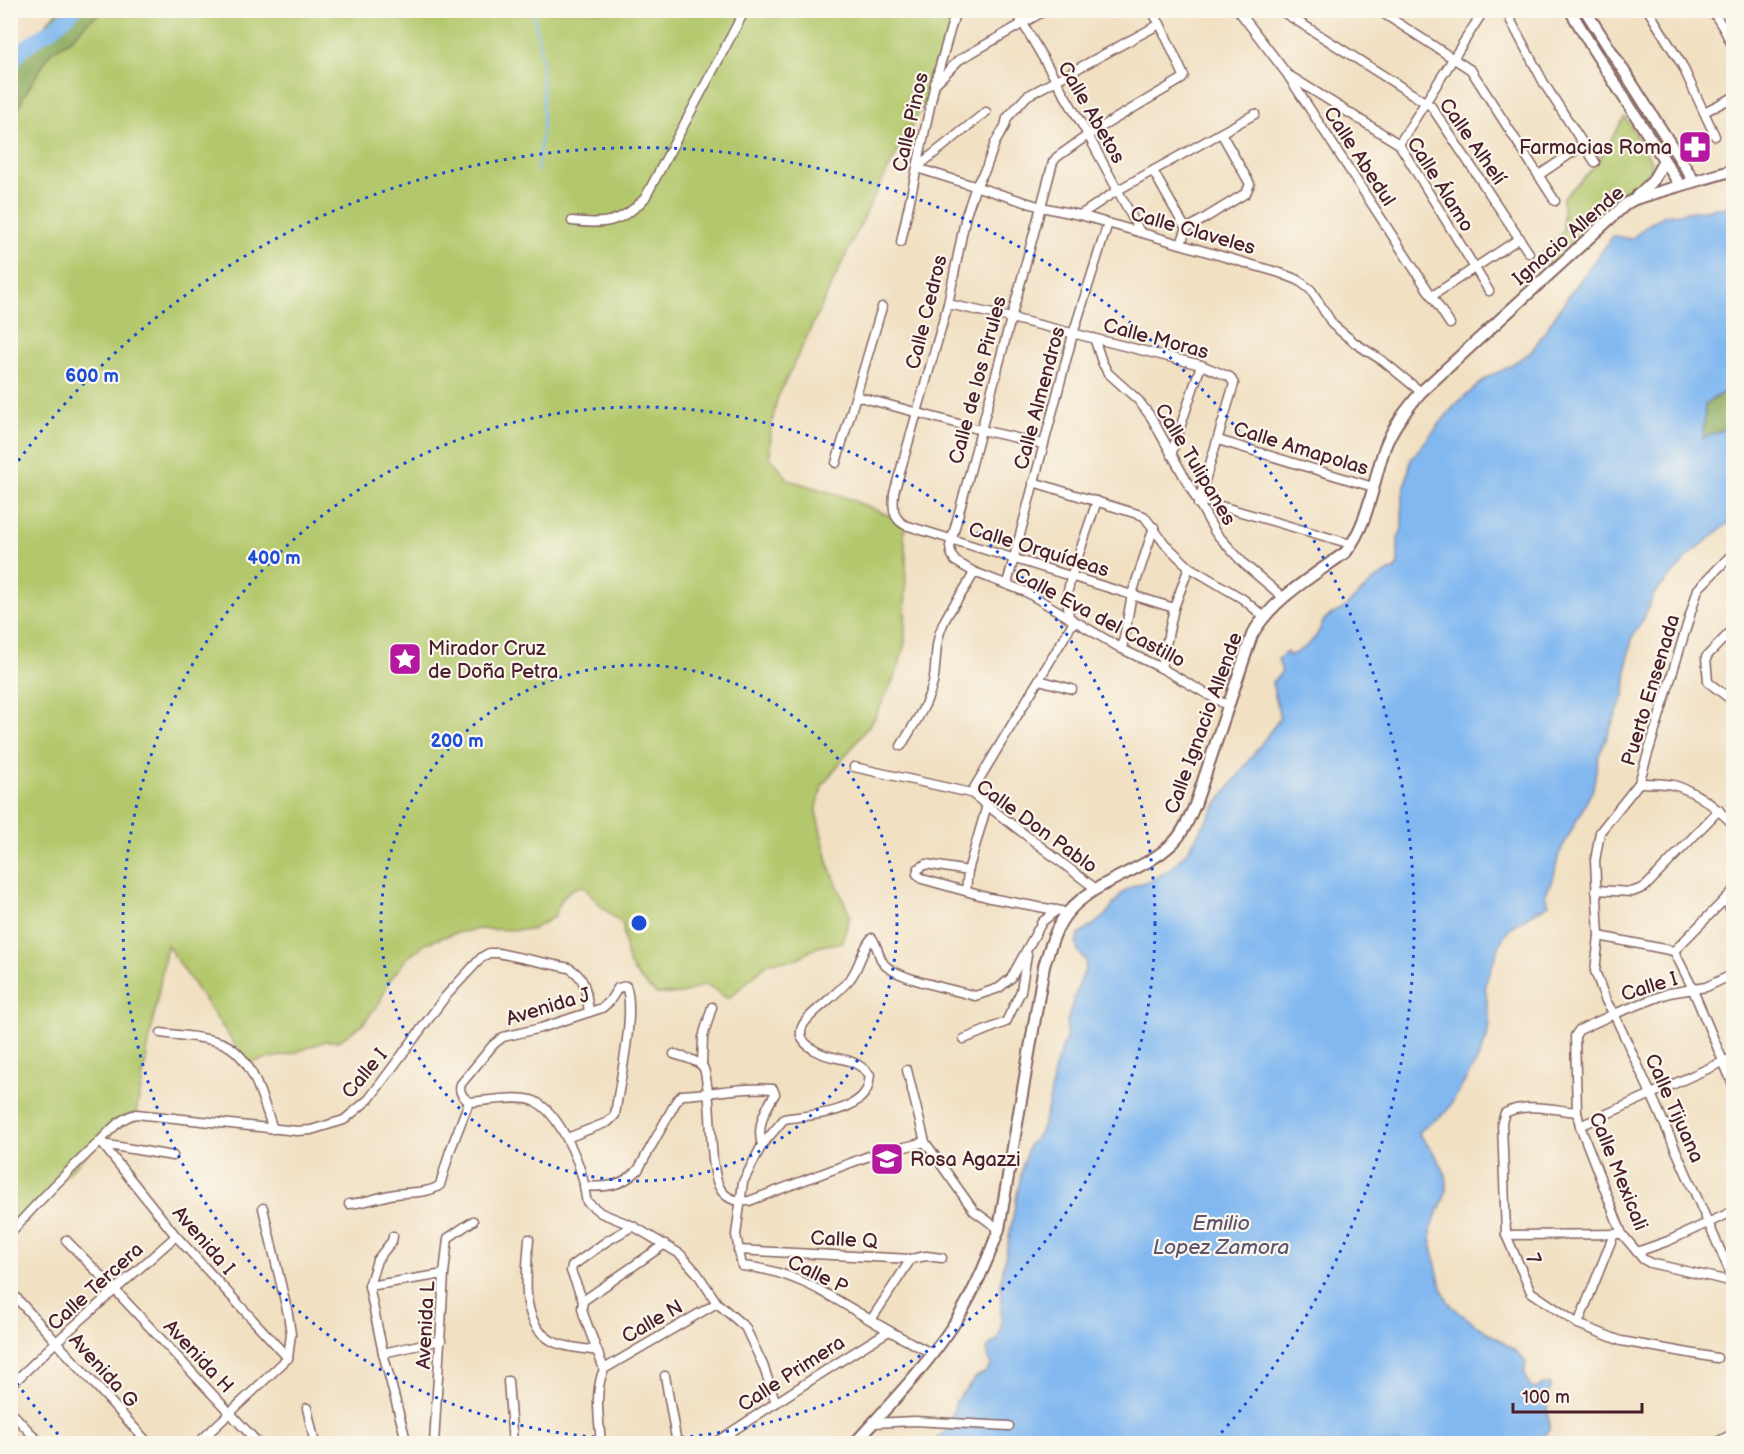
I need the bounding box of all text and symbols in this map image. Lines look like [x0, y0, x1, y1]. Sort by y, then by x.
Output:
street label: Calle Abetos [1052, 57, 1130, 168]
street label: Calle Pinos [888, 70, 934, 174]
street label: Calle Alhelí [1434, 94, 1511, 190]
street label: Calle Abedul [1318, 102, 1400, 211]
pharmacy icon: Farmacias Roma [1677, 129, 1713, 165]
street label: Calle Álamo [1401, 132, 1480, 236]
place label: Farmacias Roma [1519, 136, 1672, 160]
street label: Ignacio Allende [1508, 181, 1629, 291]
street label: Calle Claveles [1128, 202, 1258, 260]
street label: Calle Cedros [901, 252, 953, 372]
street label: Calle de los Pirules [944, 294, 1012, 467]
street label: Calle Moras [1100, 313, 1211, 365]
street label: Calle Almendros [1009, 324, 1071, 473]
text: 600 m [65, 366, 119, 387]
street label: Calle Tulipanes [1149, 399, 1241, 530]
street label: Calle Amapolas [1230, 417, 1371, 481]
street label: Calle Orquídeas [966, 517, 1112, 583]
text: 400 m [247, 548, 301, 569]
street label: Calle Eva del Castillo [1010, 563, 1189, 673]
street label: Puerto Ensenada [1617, 612, 1685, 769]
street label: Calle Ignacio Allende [1160, 629, 1248, 817]
place label: Mirador Cruz de Doña Petra [428, 637, 558, 684]
place icon: Mirador Cruz de Doña Petra [387, 641, 423, 677]
text: 200 m [430, 731, 484, 752]
street label: Calle Don Pablo [971, 775, 1102, 879]
centre of rings [629, 913, 649, 933]
street label: Calle I [1618, 967, 1680, 1007]
street label: Avenida J [503, 983, 594, 1031]
street label: Calle I [337, 1044, 393, 1103]
street label: Calle Tijuana [1639, 1050, 1709, 1167]
street label: Calle Mexicali [1583, 1109, 1653, 1234]
school or university icon: Rosa Agazzi [869, 1141, 905, 1177]
place label: Rosa Agazzi [910, 1148, 1021, 1172]
street label: Avenida I [167, 1201, 240, 1280]
water label: Emilio Lopez Zamora [1153, 1211, 1289, 1260]
street label: Calle Q [810, 1226, 879, 1254]
street label: Calle Tercera [43, 1238, 148, 1336]
street label: Calle P [783, 1250, 852, 1300]
street label: 7 [1520, 1250, 1546, 1269]
street label: Avenida L [412, 1280, 440, 1370]
street label: Calle N [618, 1295, 687, 1349]
street label: Avenida H [158, 1315, 238, 1398]
street label: Avenida G [64, 1328, 143, 1413]
street label: Calle Primera [734, 1330, 849, 1417]
scale bar [1513, 1376, 1642, 1414]
text: 100 m [1522, 1387, 1570, 1408]

